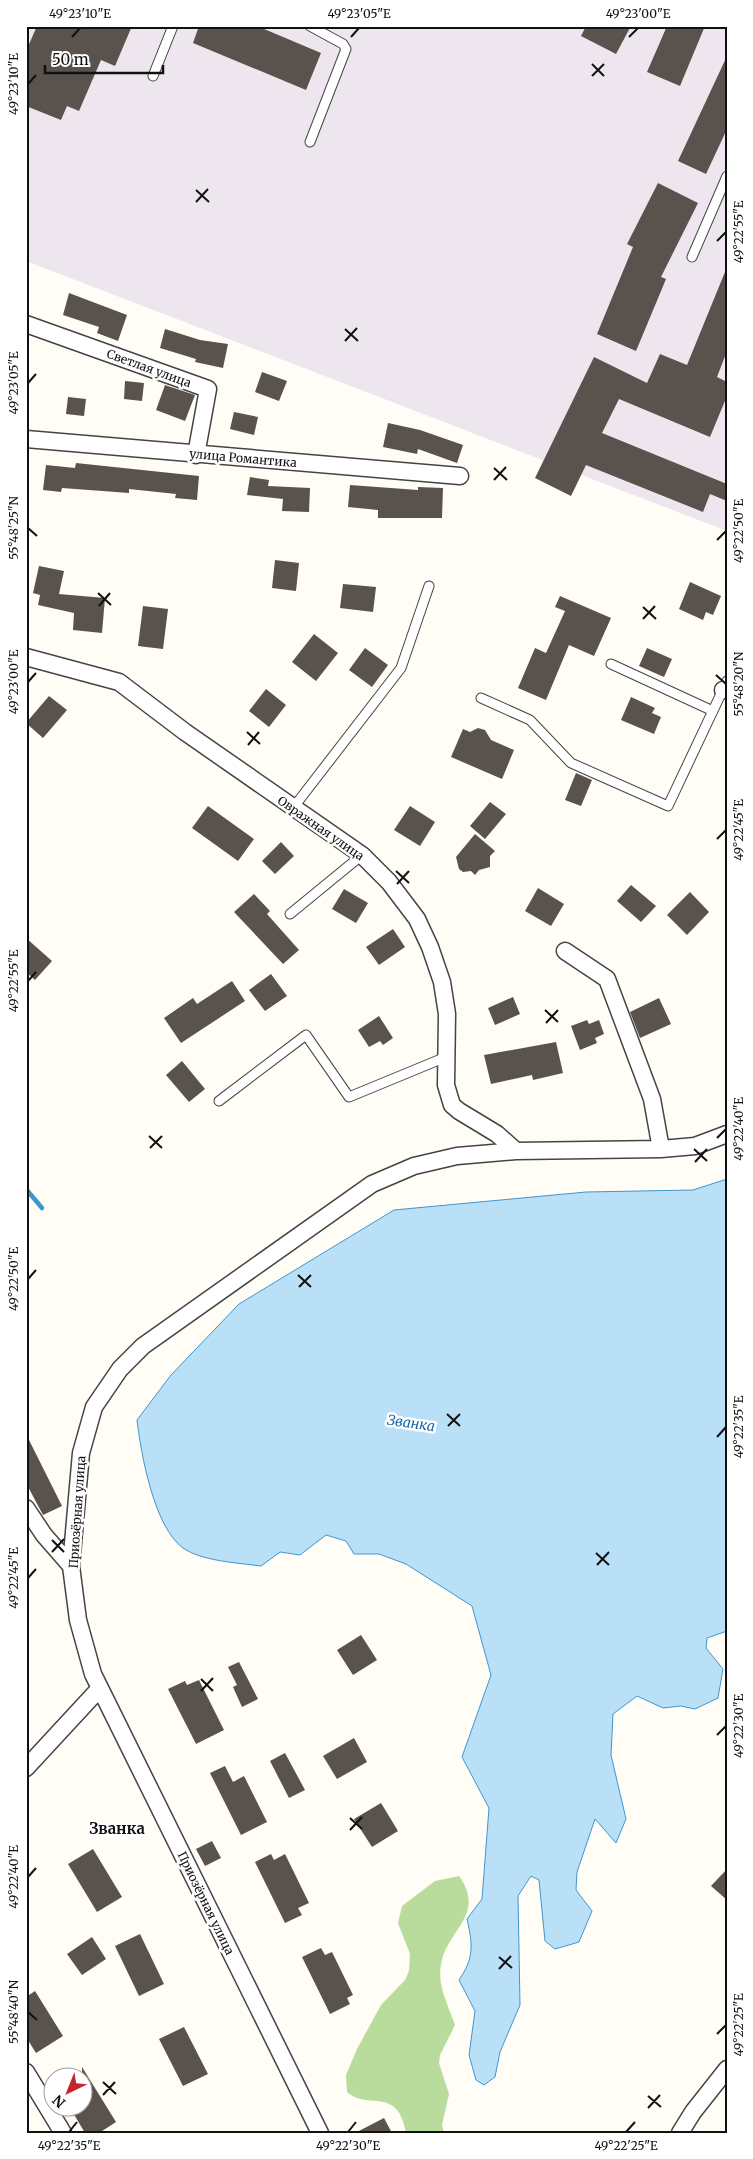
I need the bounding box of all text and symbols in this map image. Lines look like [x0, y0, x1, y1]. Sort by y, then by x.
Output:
text: 49°23'10"E [49, 6, 111, 21]
text: 49°23'05"E [327, 6, 391, 21]
text: 49°23'00"E [606, 6, 671, 21]
scale bar [45, 42, 162, 74]
text: 50 m [52, 50, 89, 69]
text: 49°23'10"E [6, 53, 21, 115]
text: 49°22'55"E [731, 200, 746, 263]
street label: Светлая улица [105, 346, 194, 390]
text: 49°23'05"E [6, 351, 21, 415]
street label: улица Романтика [189, 446, 298, 470]
text: 55°48'25"N [6, 495, 21, 560]
text: 49°22'50"E [731, 499, 746, 563]
text: 49°23'00"E [6, 649, 21, 714]
text: 55°48'20"N [731, 651, 746, 716]
street label: Овражная улица [275, 793, 368, 864]
text: 49°22'45"E [731, 799, 746, 861]
text: 49°22'55"E [6, 949, 21, 1012]
text: 49°22'40"E [731, 1097, 746, 1161]
text: 49°22'50"E [6, 1247, 21, 1311]
text: 49°22'35"E [731, 1395, 746, 1458]
water label: Званка [386, 1411, 436, 1435]
street label: Приозёрная улица [66, 1455, 88, 1569]
text: 49°22'45"E [6, 1547, 21, 1609]
text: 49°22'30"E [731, 1694, 746, 1758]
district label: Званка [89, 1819, 145, 1838]
text: 49°22'40"E [6, 1845, 21, 1909]
street label: Приозёрная улица [175, 1849, 238, 1958]
text: 55°48'40"N [6, 1979, 21, 2044]
text: 49°22'25"E [731, 1993, 746, 2057]
north arrow [42, 2066, 92, 2116]
text: N [49, 2091, 69, 2112]
text: 49°22'35"E [38, 2138, 101, 2153]
text: 49°22'30"E [316, 2138, 380, 2153]
text: 49°22'25"E [594, 2138, 658, 2153]

